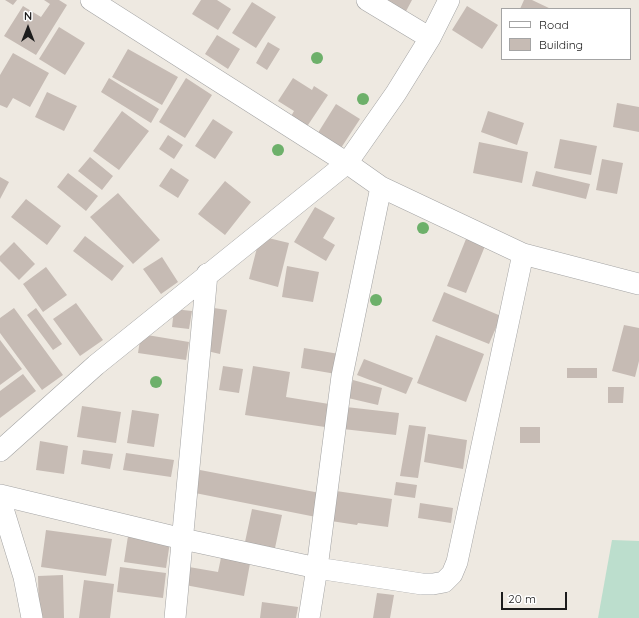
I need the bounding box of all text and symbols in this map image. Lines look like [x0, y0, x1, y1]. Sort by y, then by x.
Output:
north arrow [8, 8, 48, 48]
legend [501, 8, 631, 60]
text: N [24, 9, 32, 23]
text: Road [539, 17, 569, 32]
text: Building [539, 37, 583, 52]
scale bar [503, 584, 569, 610]
text: 20 m [508, 591, 536, 606]

